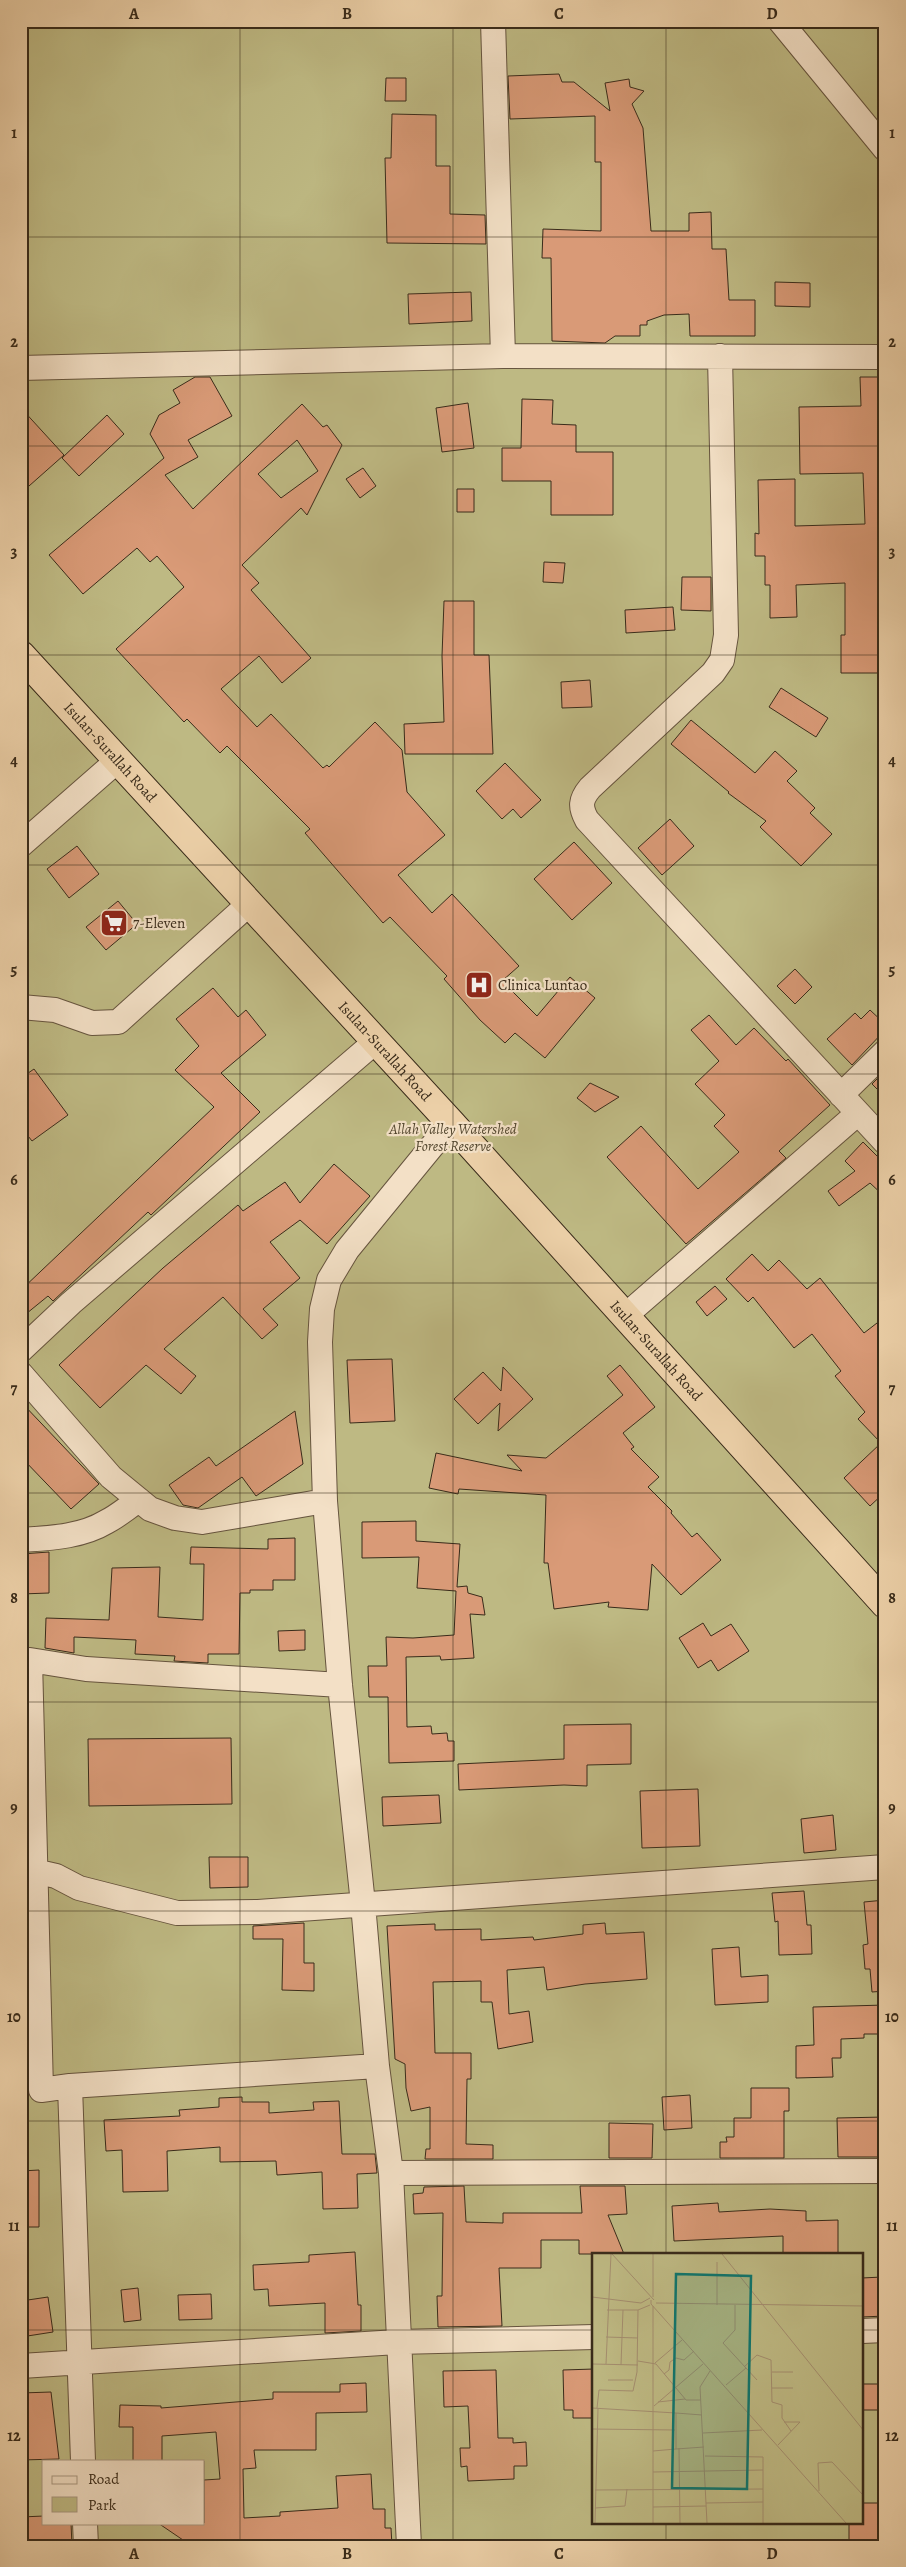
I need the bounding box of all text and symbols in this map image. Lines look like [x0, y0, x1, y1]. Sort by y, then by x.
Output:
text: A [128, 3, 140, 25]
text: B [342, 3, 352, 25]
text: C [554, 3, 564, 25]
text: D [766, 3, 778, 25]
text: 1 [11, 122, 17, 144]
text: 1 [889, 122, 895, 144]
text: 2 [10, 331, 18, 353]
text: 2 [888, 331, 896, 353]
text: 3 [11, 541, 18, 563]
text: 3 [889, 541, 896, 563]
street label: Isulan-Surallah Road [59, 698, 162, 807]
text: 4 [10, 750, 18, 772]
text: 4 [888, 750, 896, 772]
supermarket icon: 7-Eleven [99, 908, 129, 938]
place label: 7-Eleven [133, 913, 185, 933]
text: 5 [11, 959, 18, 981]
text: 5 [889, 959, 896, 981]
hospital icon: Clinica Luntao [464, 970, 494, 1000]
place label: Clinica Luntao [498, 975, 587, 995]
street label: Isulan-Surallah Road [334, 997, 437, 1106]
park label: Allah Valley Watershed Forest Reserve [388, 1119, 517, 1156]
text: 6 [10, 1169, 18, 1191]
text: 6 [888, 1169, 896, 1191]
street label: Isulan-Surallah Road [606, 1296, 708, 1406]
text: 7 [11, 1378, 18, 1400]
text: 7 [889, 1378, 896, 1400]
text: 8 [10, 1587, 18, 1609]
text: 8 [888, 1587, 896, 1609]
text: 9 [10, 1797, 18, 1819]
text: 9 [888, 1797, 896, 1819]
text: 10 [7, 2006, 21, 2028]
text: 10 [885, 2006, 899, 2028]
text: 11 [8, 2215, 20, 2237]
text: 11 [886, 2215, 898, 2237]
inset map [592, 2253, 864, 2524]
text: 12 [7, 2425, 21, 2447]
text: 12 [885, 2425, 899, 2447]
legend [42, 2460, 205, 2524]
text: Road [88, 2469, 120, 2489]
text: Park [88, 2495, 117, 2515]
text: A [128, 2543, 140, 2565]
text: B [342, 2543, 352, 2565]
text: C [554, 2543, 564, 2565]
text: D [766, 2543, 778, 2565]

